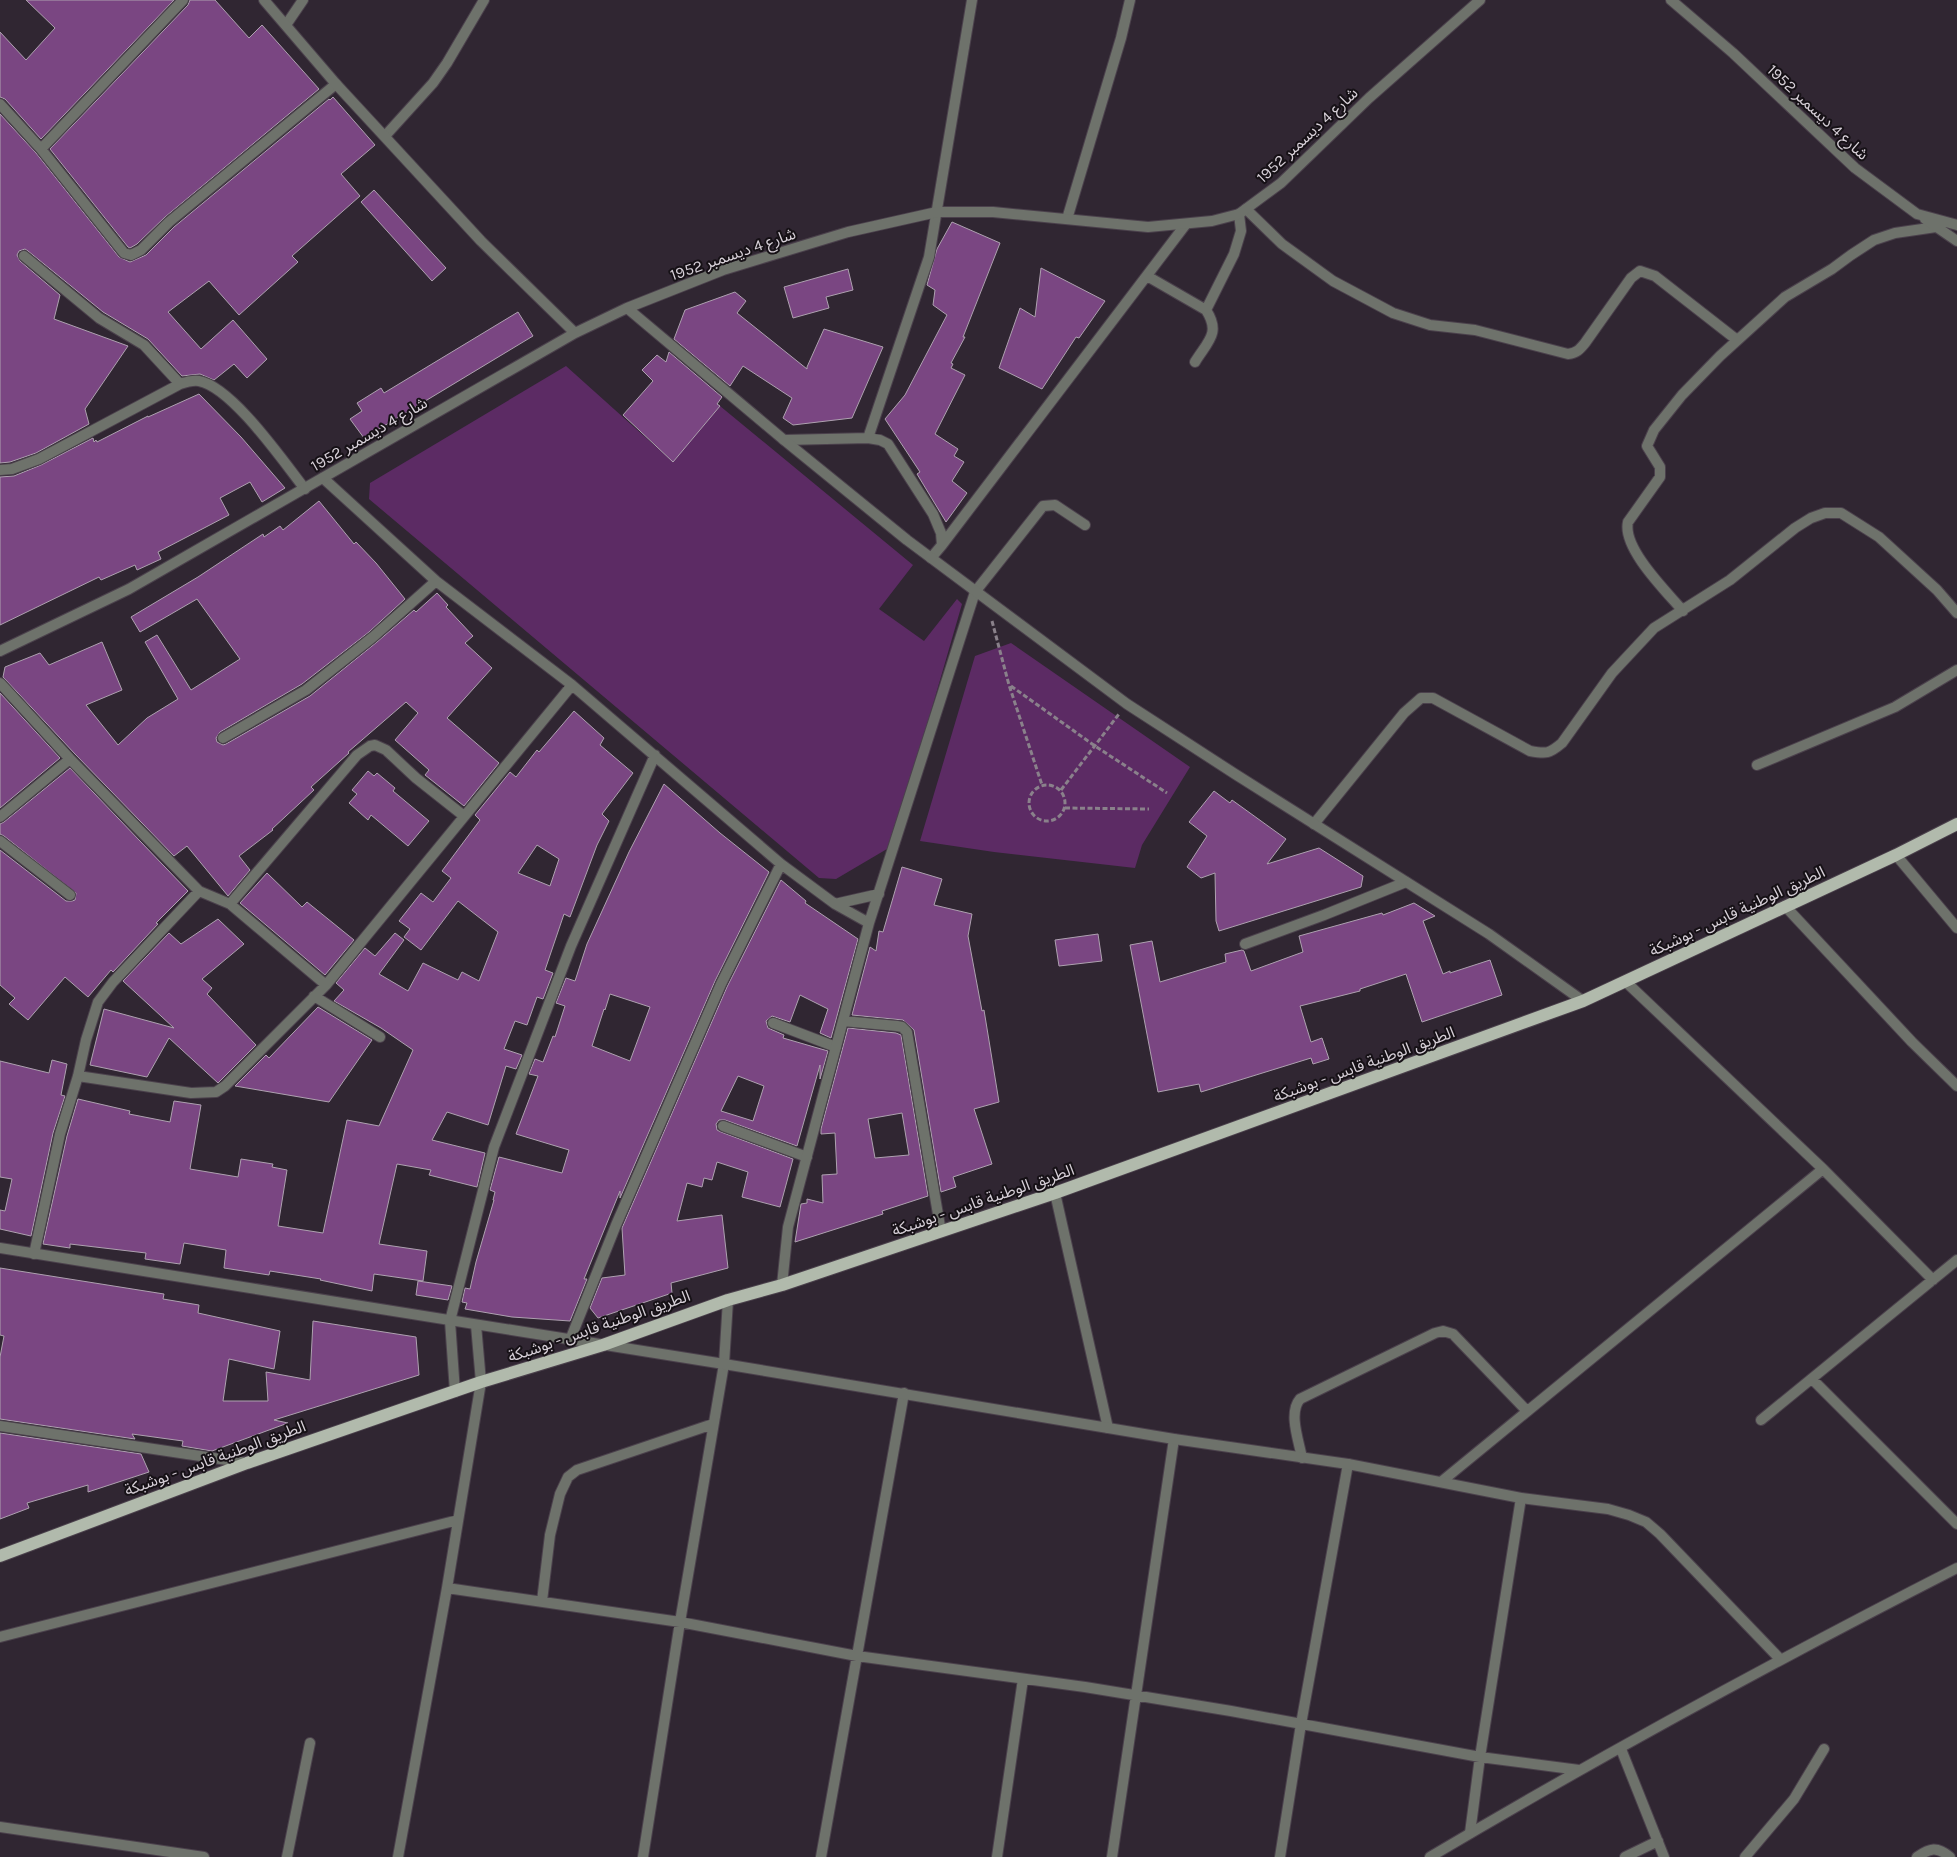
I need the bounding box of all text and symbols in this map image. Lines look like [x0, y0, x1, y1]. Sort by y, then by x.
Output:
street label: شارع 4 ديسمبر 1952 [1761, 60, 1873, 166]
street label: شارع 4 ديسمبر 1952 [1252, 83, 1364, 189]
street label: شارع 4 ديسمبر 1952 [668, 224, 799, 287]
street label: شارع 4 ديسمبر 1952 [307, 393, 432, 478]
street label: الطريق الوطنية قابس - بوشبكة [1646, 862, 1828, 961]
street label: الطريق الوطنية قابس - بوشبكة [1271, 1022, 1458, 1107]
street label: الطريق الوطنية قابس - بوشبكة [889, 1160, 1077, 1241]
street label: الطريق الوطنية قابس - بوشبكة [505, 1286, 693, 1367]
street label: الطريق الوطنية قابس - بوشبكة [122, 1416, 309, 1501]

